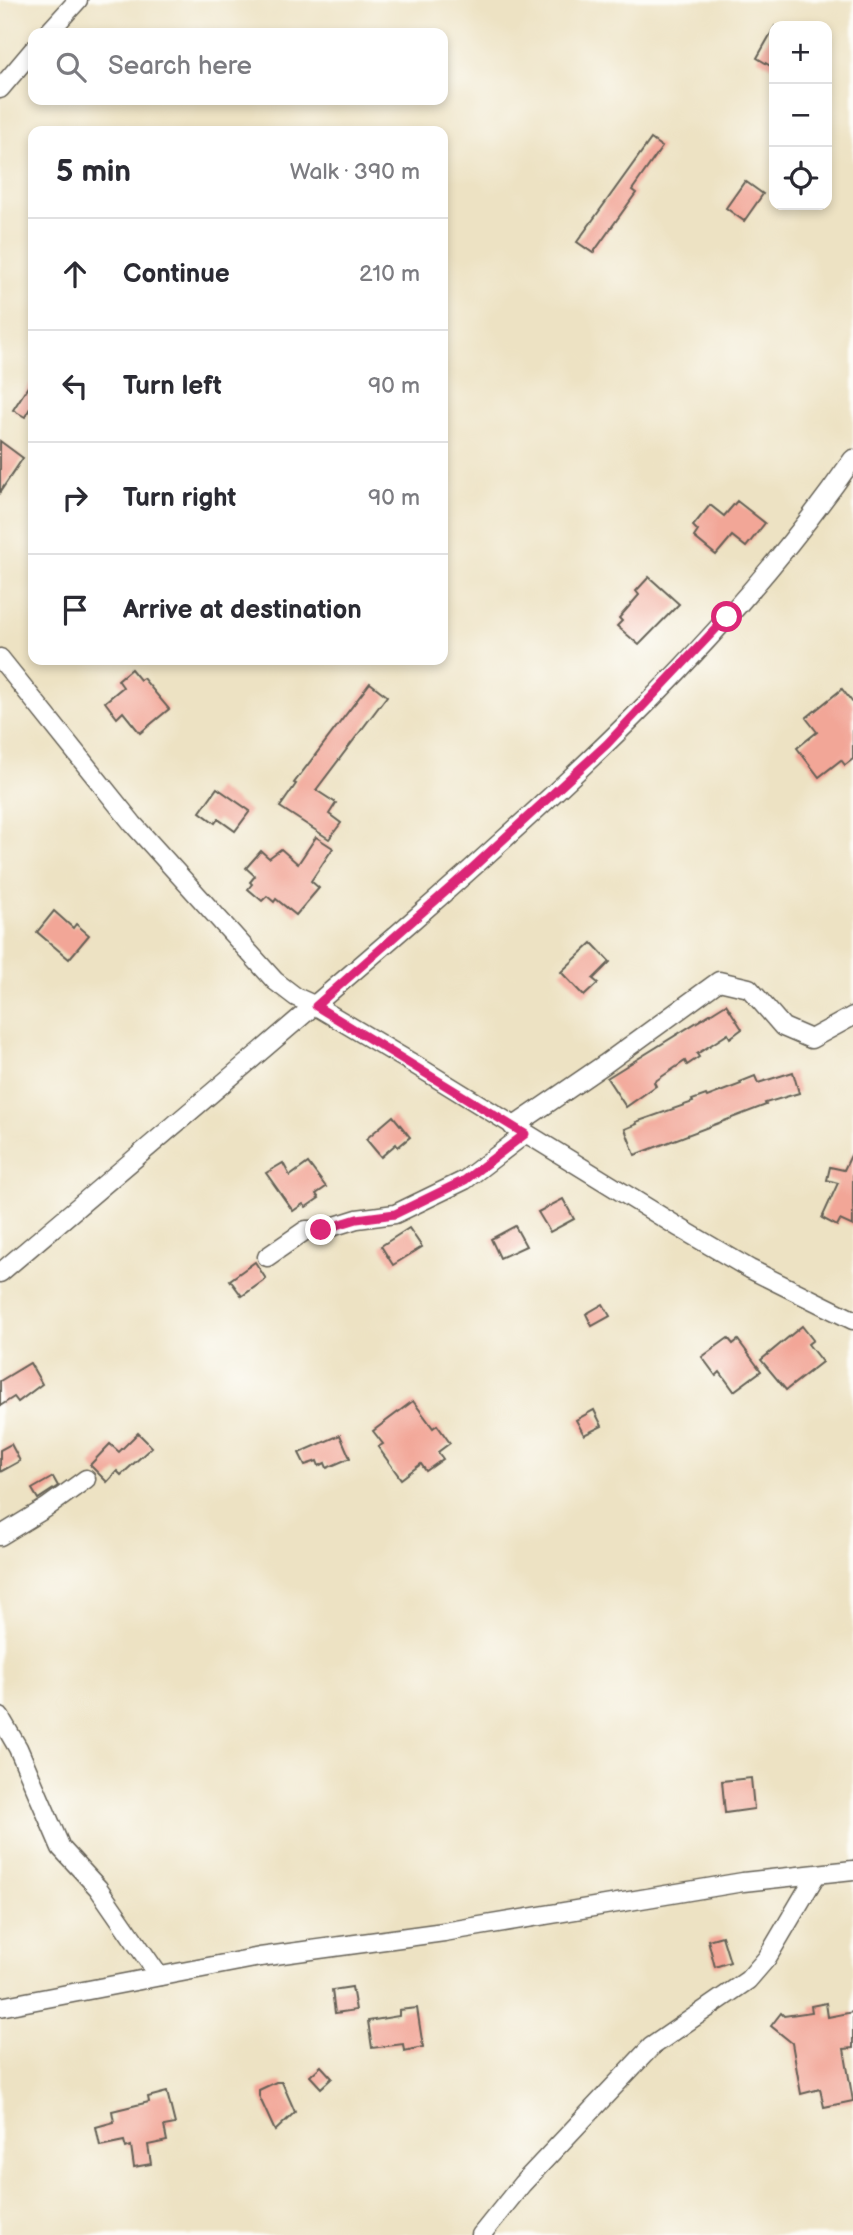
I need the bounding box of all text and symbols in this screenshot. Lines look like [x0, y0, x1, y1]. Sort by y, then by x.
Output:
map controls [769, 21, 832, 210]
button: + [769, 21, 832, 84]
search box [28, 28, 448, 105]
icon: search [52, 48, 90, 86]
text: Search here [108, 51, 252, 82]
button: − [769, 84, 832, 147]
button: locate [769, 147, 832, 210]
text: 5 min [56, 154, 131, 190]
text: Walk · 390 m [290, 158, 420, 186]
icon: ahead [56, 255, 94, 293]
text: Continue [123, 259, 230, 290]
text: 210 m [359, 260, 420, 288]
icon: left [56, 367, 94, 405]
text: Turn left [123, 371, 222, 402]
text: 90 m [368, 372, 420, 400]
icon: right [56, 479, 94, 517]
text: Turn right [123, 483, 236, 514]
text: 90 m [368, 484, 420, 512]
icon: arrive [56, 591, 94, 629]
text: Arrive at destination [123, 595, 362, 626]
route start [711, 601, 742, 632]
route end [305, 1214, 336, 1245]

